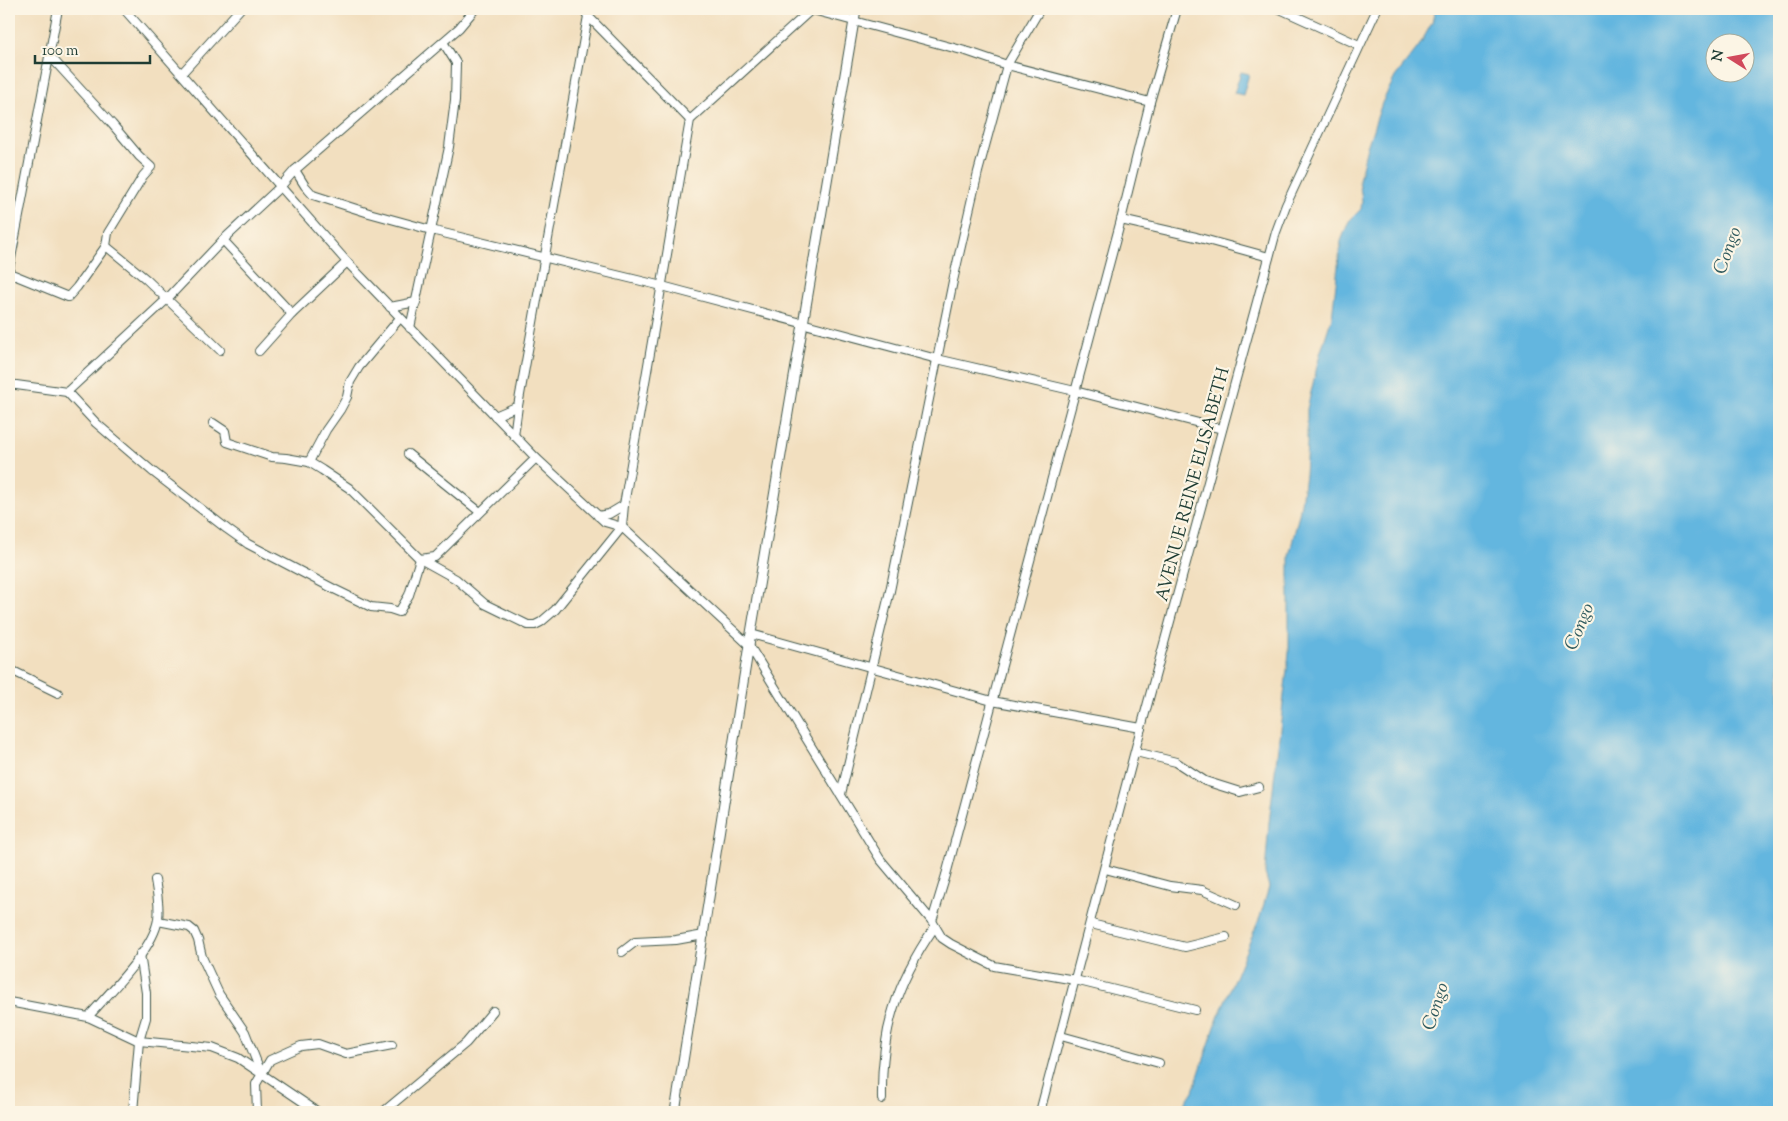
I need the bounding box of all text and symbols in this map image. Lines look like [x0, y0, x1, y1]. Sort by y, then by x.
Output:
scale bar [35, 32, 150, 64]
north arrow [1706, 32, 1756, 82]
text: 100 m [42, 41, 79, 62]
text: N [1708, 49, 1730, 63]
water label: Congo [1707, 223, 1749, 278]
street label: AVENUE REINE ELISABETH [1150, 364, 1238, 605]
water label: Congo [1559, 599, 1602, 655]
water label: Congo [1416, 979, 1457, 1034]

